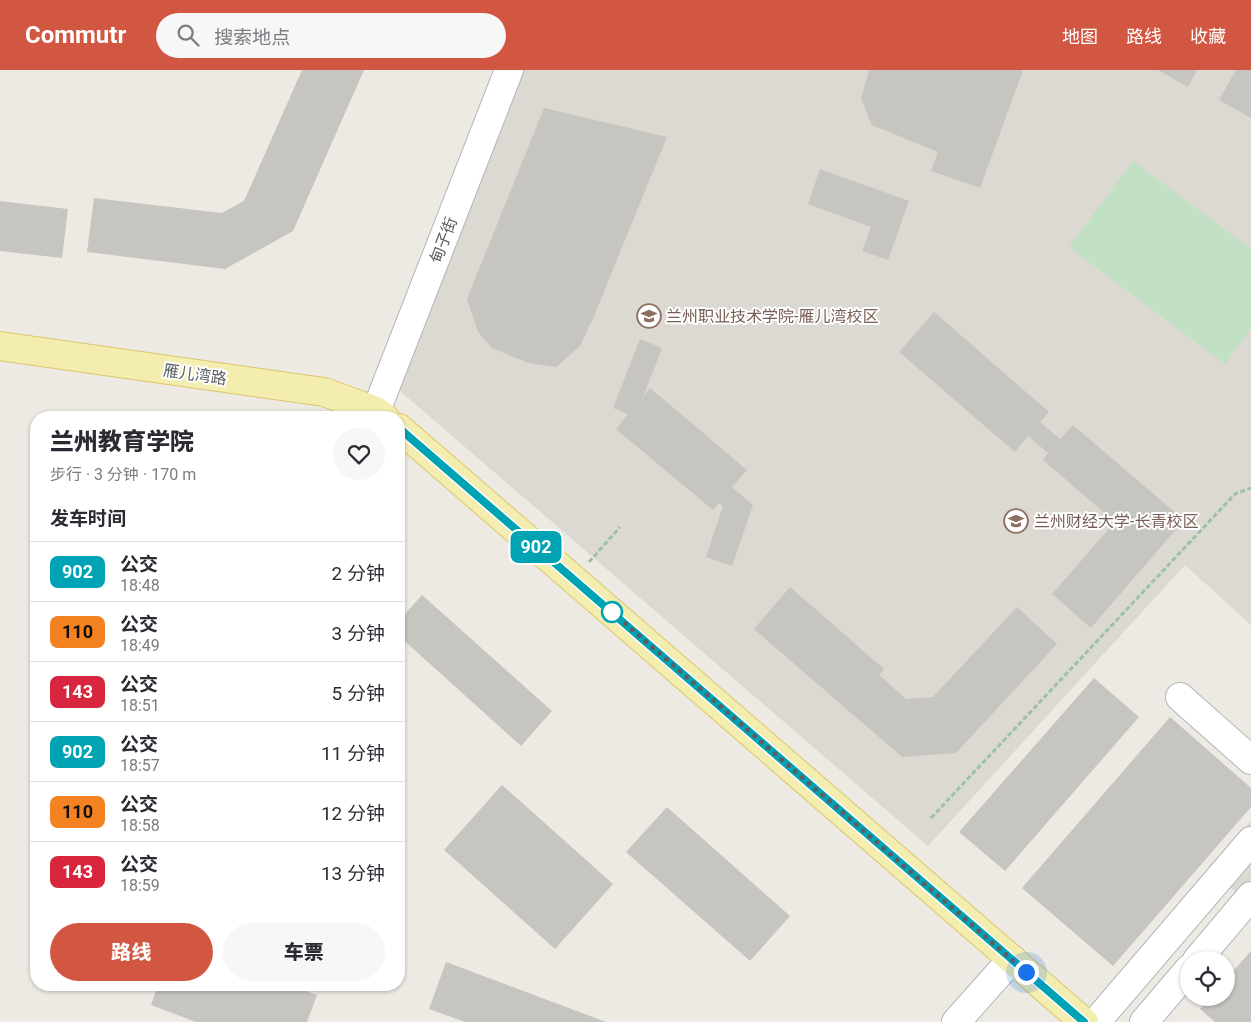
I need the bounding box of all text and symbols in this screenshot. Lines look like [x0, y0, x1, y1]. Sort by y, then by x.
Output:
search box [156, 13, 506, 58]
text: Commutr [25, 21, 126, 49]
icon: search [174, 21, 202, 49]
text: 搜索地点 [214, 26, 290, 49]
text: 地图 [1062, 26, 1098, 47]
text: 路线 [1126, 26, 1162, 47]
text: 收藏 [1190, 26, 1226, 47]
street label: 甸子街 [426, 214, 461, 266]
school or university icon: 兰州职业技术学院-雁儿湾校区 [636, 303, 662, 329]
place label: 兰州职业技术学院-雁儿湾校区 [666, 307, 878, 326]
street label: 雁儿湾路 [162, 361, 228, 388]
text: 兰州教育学院 [50, 428, 194, 456]
button: heart [333, 428, 385, 480]
text: 步行 · 3 分钟 · 170 m [50, 465, 196, 484]
text: 发车时间 [50, 507, 126, 530]
school or university icon: 兰州财经大学-长青校区 [1003, 508, 1029, 534]
place label: 兰州财经大学-长青校区 [1034, 512, 1198, 531]
line badge: 902 [507, 531, 565, 563]
text: 902 [521, 536, 551, 557]
text: 公交 [120, 553, 158, 576]
text: 902 [62, 561, 93, 582]
text: 2 分钟 [332, 562, 385, 585]
text: 18:48 [120, 576, 160, 595]
unlabelled marker [601, 601, 623, 623]
text: 公交 [120, 613, 158, 636]
text: 110 [62, 621, 93, 642]
text: 3 分钟 [332, 622, 385, 645]
text: 18:49 [120, 636, 160, 655]
text: 公交 [120, 673, 158, 696]
text: 143 [62, 681, 93, 702]
text: 5 分钟 [332, 682, 385, 705]
text: 18:51 [120, 696, 160, 715]
text: 公交 [120, 733, 158, 756]
text: 902 [62, 741, 93, 762]
text: 11 分钟 [321, 742, 385, 765]
text: 18:57 [120, 756, 160, 775]
text: 公交 [120, 793, 158, 816]
text: 110 [62, 801, 93, 822]
text: 12 分钟 [321, 802, 385, 825]
text: 18:58 [120, 816, 160, 835]
text: 公交 [120, 853, 158, 876]
text: 143 [62, 861, 93, 882]
text: 13 分钟 [321, 862, 385, 885]
text: 18:59 [120, 876, 160, 895]
button: 路线 [50, 923, 213, 981]
button: 车票 [223, 923, 385, 981]
map controls [1180, 951, 1235, 1006]
button: locate [1180, 951, 1235, 1006]
your location [1014, 960, 1039, 985]

